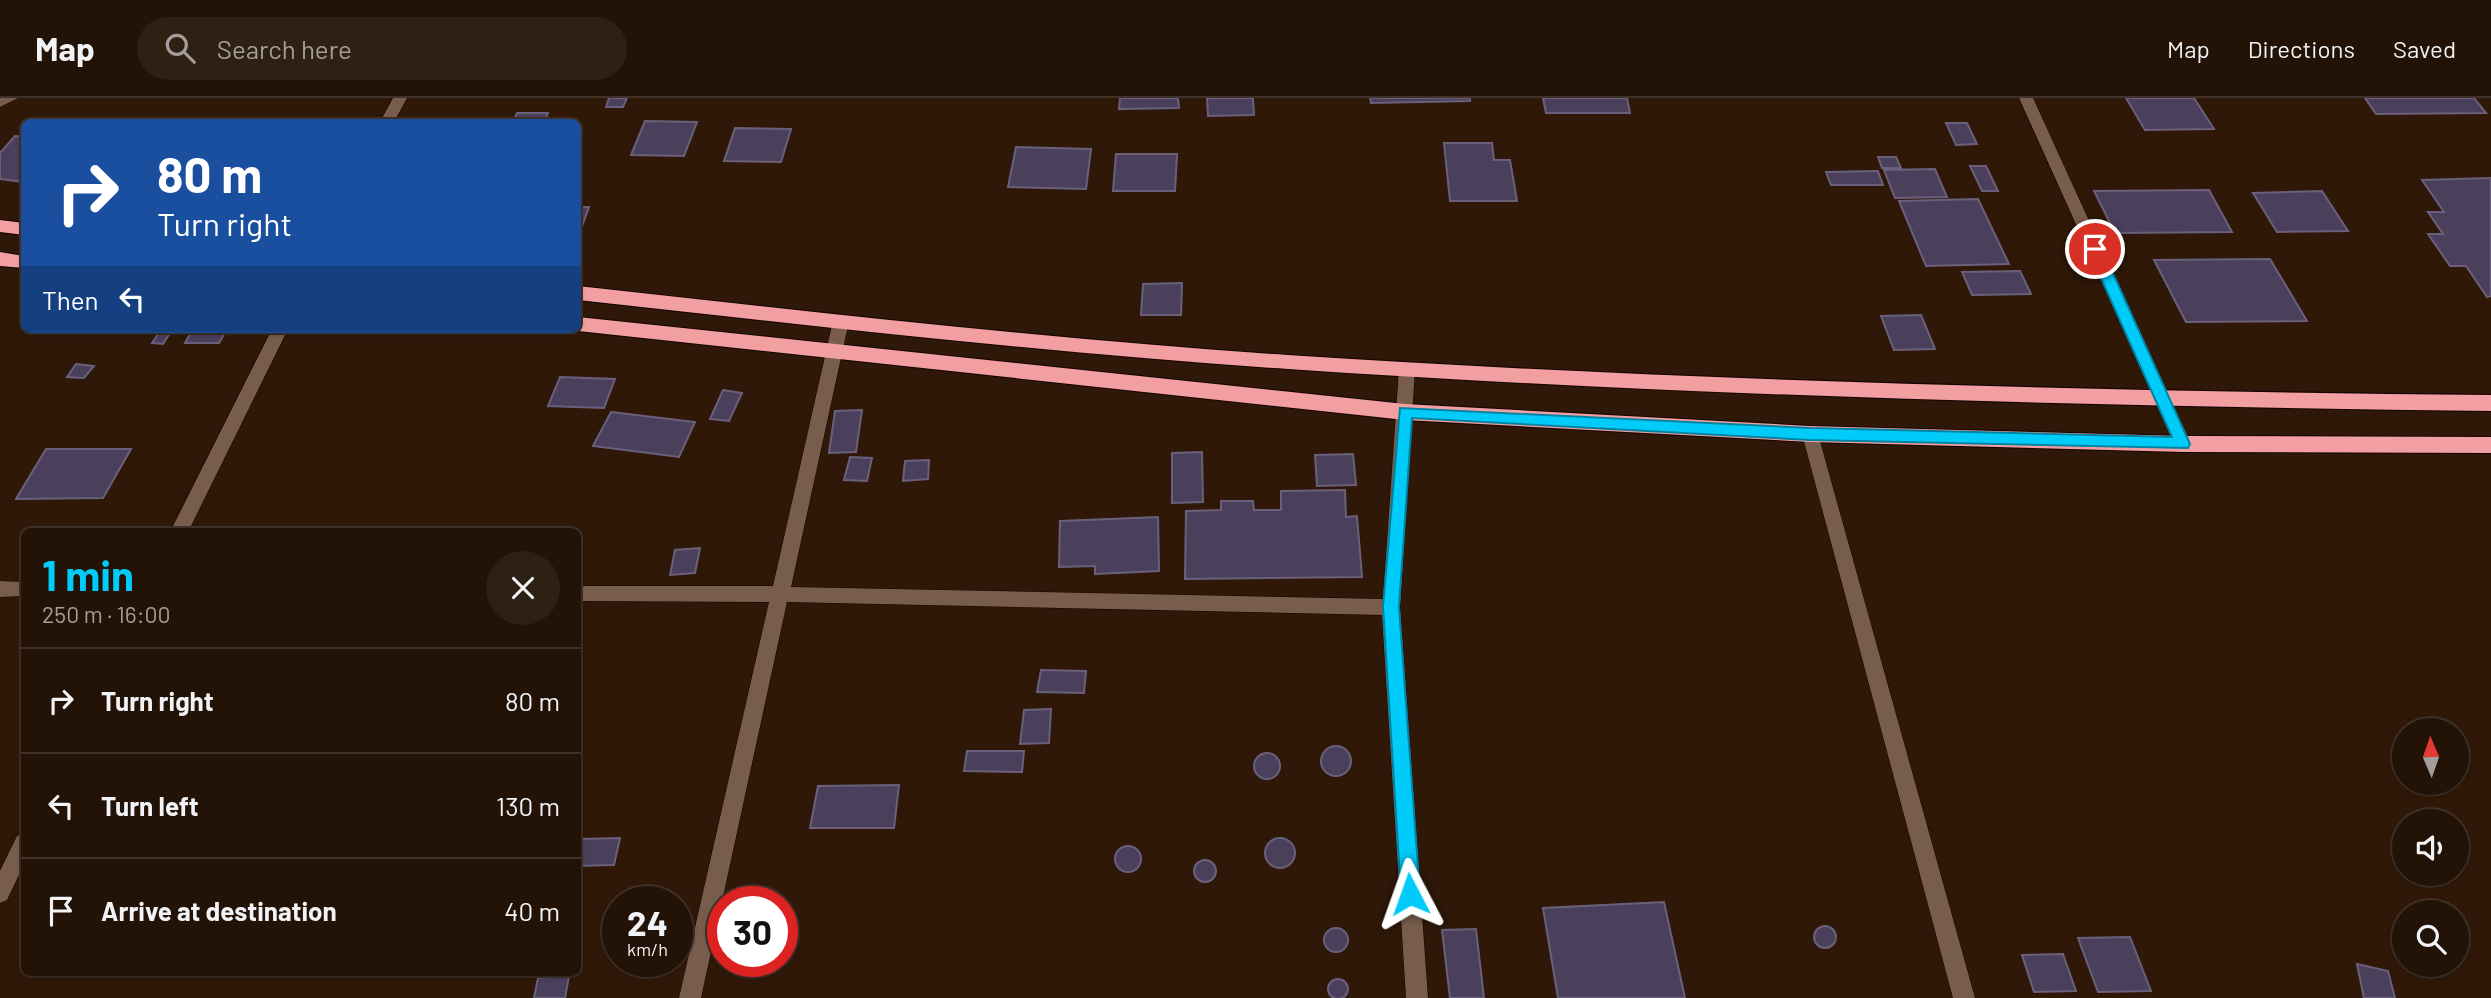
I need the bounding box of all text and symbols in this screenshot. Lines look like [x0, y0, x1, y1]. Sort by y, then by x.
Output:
search box [137, 17, 627, 80]
text: Map [35, 28, 95, 68]
icon: search [161, 29, 199, 67]
text: Search here [217, 33, 352, 64]
text: Map [2167, 34, 2210, 63]
text: Directions [2248, 34, 2355, 63]
text: Saved [2393, 34, 2456, 63]
text: 80 m [157, 144, 262, 203]
icon: right [42, 147, 133, 238]
text: Turn right [157, 204, 292, 242]
pin [2065, 219, 2125, 279]
icon: arrive [2076, 230, 2114, 268]
icon: left [113, 280, 151, 318]
text: Then [42, 284, 99, 315]
text: 1 min [42, 549, 134, 599]
button: close [486, 551, 560, 625]
text: 250 m · 16:00 [42, 600, 170, 628]
icon: right [42, 682, 80, 720]
text: Turn right [101, 685, 214, 716]
text: 80 m [505, 685, 560, 716]
north arrow [2392, 718, 2469, 794]
map controls [2392, 718, 2469, 977]
icon: left [42, 787, 80, 825]
text: Turn left [101, 790, 199, 821]
text: 130 m [496, 790, 560, 821]
button: sound [2392, 809, 2469, 886]
position arrow [1373, 857, 1447, 931]
speed limit sign: 30 [707, 886, 798, 977]
icon: arrive [42, 892, 80, 930]
text: Arrive at destination [101, 895, 337, 926]
text: 40 m [504, 895, 560, 926]
button: search [2392, 900, 2469, 977]
text: 24 [627, 901, 668, 943]
text: km/h [627, 938, 668, 960]

